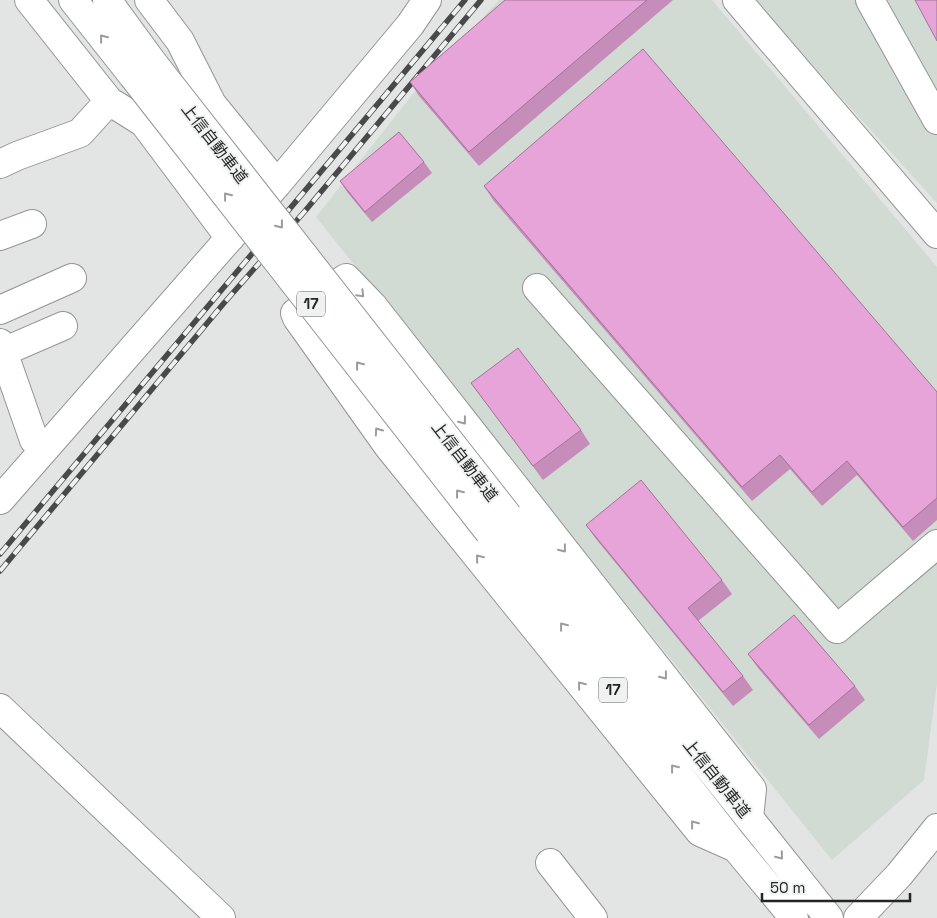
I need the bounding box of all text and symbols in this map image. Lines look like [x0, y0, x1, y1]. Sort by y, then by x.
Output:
one-way arrow [100, 34, 109, 44]
street label: 上信自動車道 [177, 99, 252, 188]
one-way arrow [224, 193, 232, 202]
one-way arrow [274, 219, 282, 228]
one-way arrow [355, 288, 364, 297]
road number: 17 [297, 292, 325, 316]
one-way arrow [356, 361, 365, 371]
one-way arrow [457, 415, 466, 425]
street label: 上信自動車道 [427, 417, 502, 506]
one-way arrow [375, 427, 384, 437]
one-way arrow [456, 490, 465, 499]
one-way arrow [558, 543, 566, 552]
one-way arrow [475, 555, 484, 564]
one-way arrow [560, 622, 569, 632]
one-way arrow [658, 671, 667, 680]
road number: 17 [599, 678, 627, 702]
one-way arrow [578, 681, 587, 690]
street label: 上信自動車道 [678, 734, 755, 822]
one-way arrow [671, 764, 680, 774]
one-way arrow [691, 821, 700, 830]
one-way arrow [774, 850, 782, 859]
scale bar [762, 870, 910, 902]
text: 50 m [770, 878, 805, 897]

